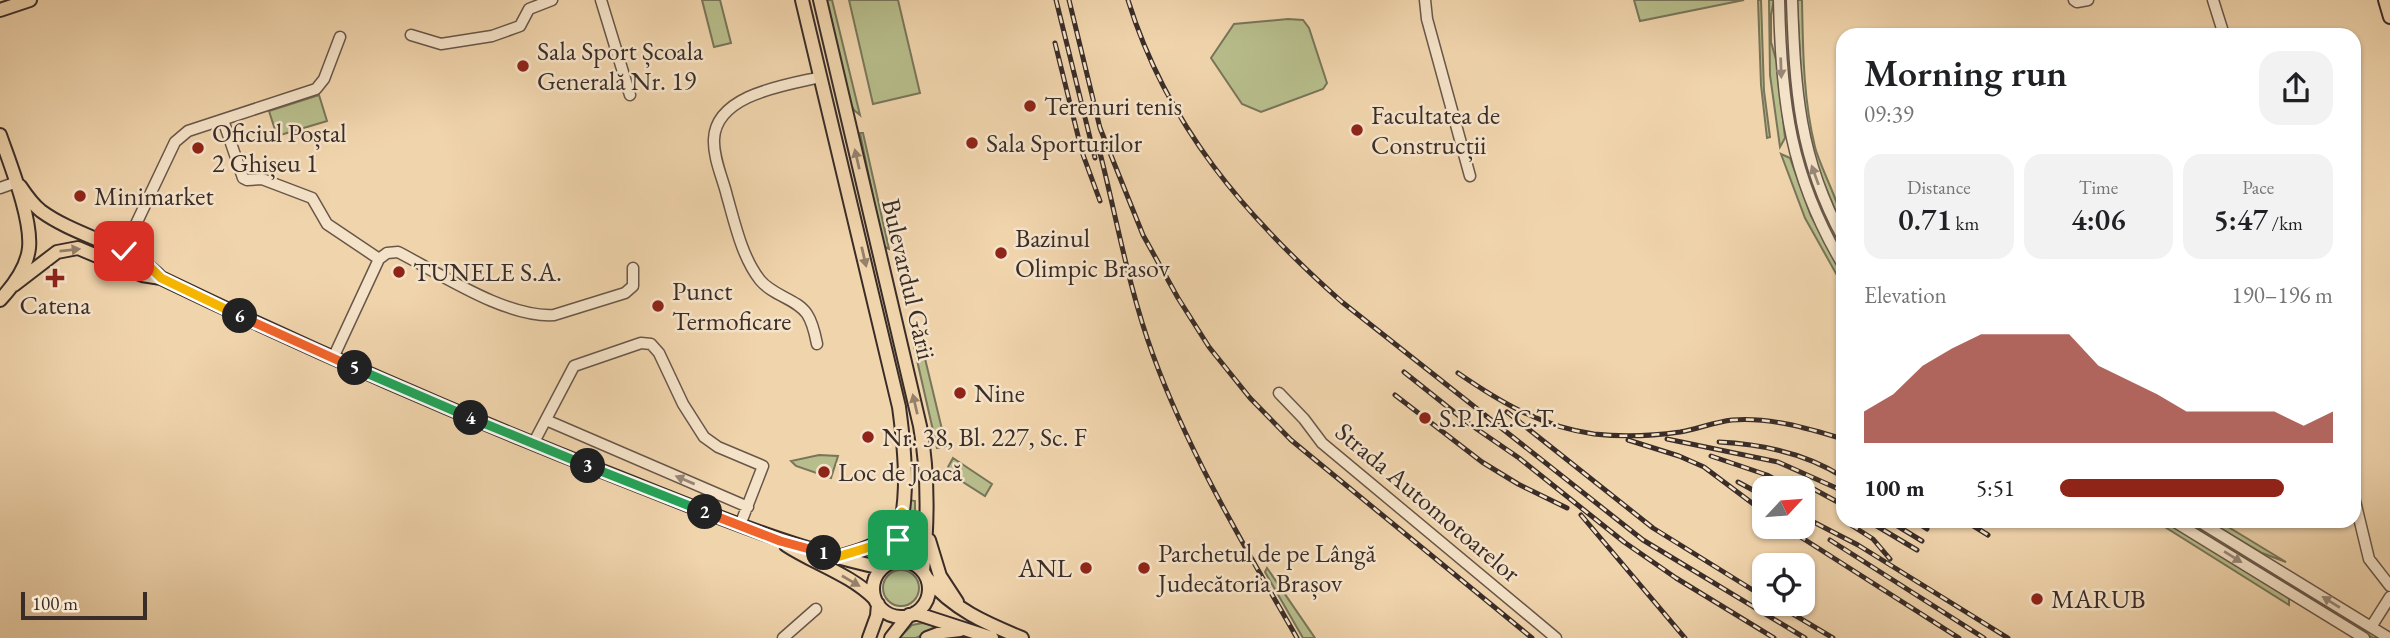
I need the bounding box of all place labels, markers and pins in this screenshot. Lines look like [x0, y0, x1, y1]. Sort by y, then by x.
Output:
place label: Sala Sport Școala Generală Nr. 19 [537, 34, 704, 98]
marker: Sala Sport Școala Generală Nr. 19 [515, 58, 531, 74]
place label: Terenuri tenis [1044, 89, 1182, 123]
marker: Terenuri tenis [1022, 98, 1038, 114]
place label: Facultatea de Construcții [1371, 98, 1500, 162]
place label: Oficiul Poștal 2 Ghișeu 1 [212, 116, 347, 180]
marker: Facultatea de Construcții [1349, 122, 1365, 138]
place label: Sala Sporturilor [986, 126, 1142, 160]
marker: Sala Sporturilor [964, 135, 980, 151]
marker: Oficiul Poștal 2 Ghișeu 1 [190, 140, 206, 156]
place label: Minimarket [94, 179, 214, 213]
marker: Minimarket [72, 188, 88, 204]
pin [94, 221, 154, 281]
place label: Bazinul Olimpic Brasov [1015, 221, 1171, 285]
marker: Bazinul Olimpic Brasov [993, 245, 1009, 261]
place label: TUNELE S.A. [413, 255, 562, 289]
marker: TUNELE S.A. [391, 264, 407, 280]
marker: Catena [47, 270, 63, 286]
place label: Punct Termoficare [672, 274, 791, 338]
place label: Catena [19, 288, 91, 322]
pin: 6 [222, 298, 258, 334]
marker: Punct Termoficare [650, 298, 666, 314]
pin: 5 [338, 350, 372, 386]
place label: Nine [974, 376, 1025, 410]
marker: Nine [952, 385, 968, 401]
pin: 4 [454, 400, 489, 436]
place label: S.P.I.A.C.T. [1439, 401, 1557, 435]
marker: S.P.I.A.C.T. [1417, 410, 1433, 426]
place label: Nr. 38, Bl. 227, Sc. F [882, 420, 1087, 454]
marker: Nr. 38, Bl. 227, Sc. F [860, 429, 876, 445]
pin: 3 [570, 448, 606, 484]
place label: Loc de Joacă [838, 455, 963, 489]
marker: Loc de Joacă [816, 464, 832, 480]
pin: 2 [688, 494, 722, 530]
pin [868, 510, 928, 570]
pin: 1 [806, 536, 842, 570]
place label: Parchetul de pe Lângă Judecătoria Brașov [1156, 536, 1376, 600]
place label: ANL [1017, 551, 1072, 585]
marker: ANL [1078, 560, 1094, 576]
marker: Parchetul de pe Lângă Judecătoria Brașov [1136, 560, 1152, 576]
place label: MARUB [2051, 582, 2145, 616]
marker: MARUB [2029, 591, 2045, 607]

